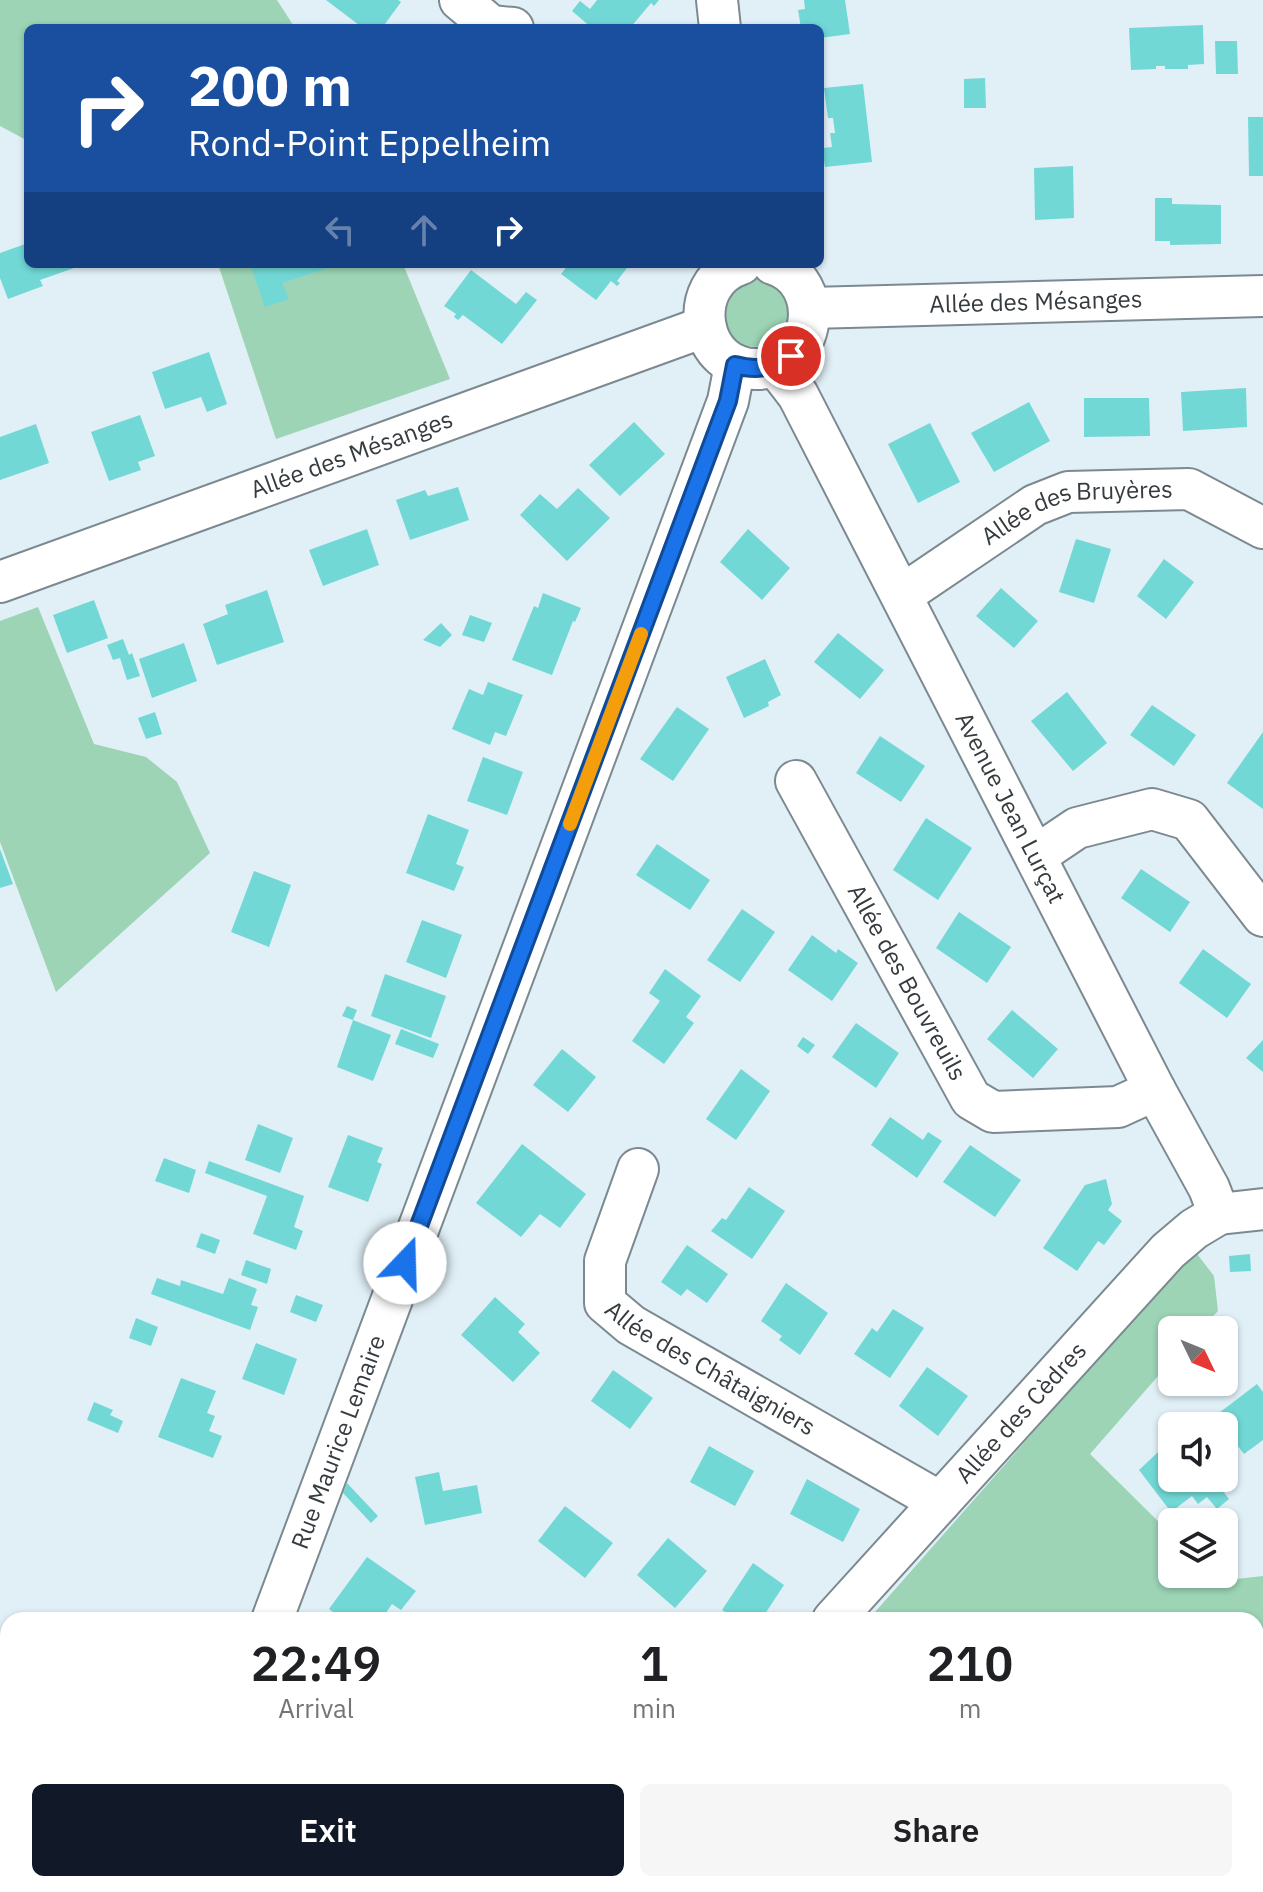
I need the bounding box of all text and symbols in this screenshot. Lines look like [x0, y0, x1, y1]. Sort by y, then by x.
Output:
text: 200 m [188, 49, 352, 121]
icon: right [56, 56, 160, 160]
text: Rond-Point Eppelheim [188, 119, 551, 166]
icon: left [318, 208, 362, 252]
icon: ahead [402, 208, 446, 252]
icon: right [486, 208, 530, 252]
street label: Allée des Mésanges [929, 282, 1143, 320]
pin [757, 322, 825, 390]
icon: arrive [769, 334, 813, 378]
street label: Allée des Mésanges [246, 402, 457, 505]
street label: Allée des Bruyères [975, 472, 1173, 552]
street label: Avenue Jean Lurçat [949, 706, 1073, 909]
street label: Allée des Bouvreuils [841, 878, 975, 1086]
position arrow [363, 1221, 447, 1305]
street label: Allée des Châtaigniers [599, 1293, 822, 1442]
north arrow [1158, 1316, 1238, 1396]
map controls [1158, 1316, 1238, 1588]
street label: Rue Maurice Lemaire [283, 1330, 392, 1553]
street label: Allée des Cèdres [948, 1334, 1093, 1490]
button: sound [1158, 1412, 1238, 1492]
button: layers [1158, 1508, 1238, 1588]
text: 22:49 [251, 1632, 381, 1694]
text: 1 [640, 1632, 668, 1694]
text: 210 [927, 1632, 1013, 1694]
text: Arrival [278, 1691, 354, 1725]
text: min [632, 1691, 676, 1725]
text: m [959, 1691, 981, 1725]
button: Exit [32, 1784, 624, 1876]
button: Share [640, 1784, 1232, 1876]

